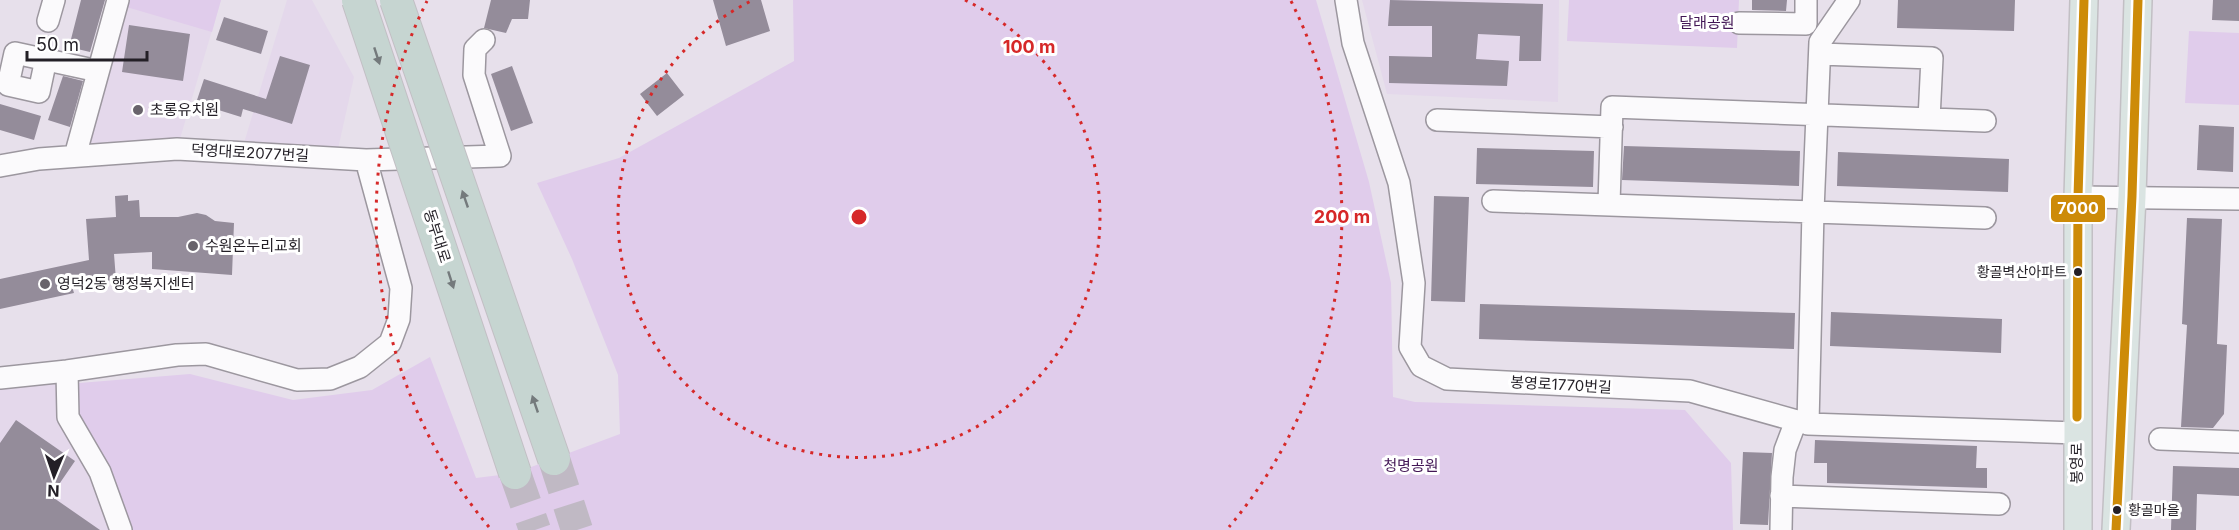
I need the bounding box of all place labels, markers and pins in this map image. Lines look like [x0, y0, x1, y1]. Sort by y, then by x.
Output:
place label: 초롱유치원 [150, 100, 219, 119]
marker: 초롱유치원 [131, 103, 145, 117]
centre of rings [849, 207, 869, 227]
place label: 수원온누리교회 [205, 236, 302, 255]
marker: 수원온누리교회 [186, 239, 200, 253]
place label: 황골벽산아파트 [1977, 263, 2067, 280]
marker: 황골벽산아파트 [2072, 266, 2084, 278]
place label: 영덕2동 행정복지센터 [57, 274, 195, 293]
marker: 영덕2동 행정복지센터 [38, 277, 52, 291]
place label: 황골마을 [2128, 501, 2180, 518]
marker: 황골마을 [2111, 504, 2123, 516]

